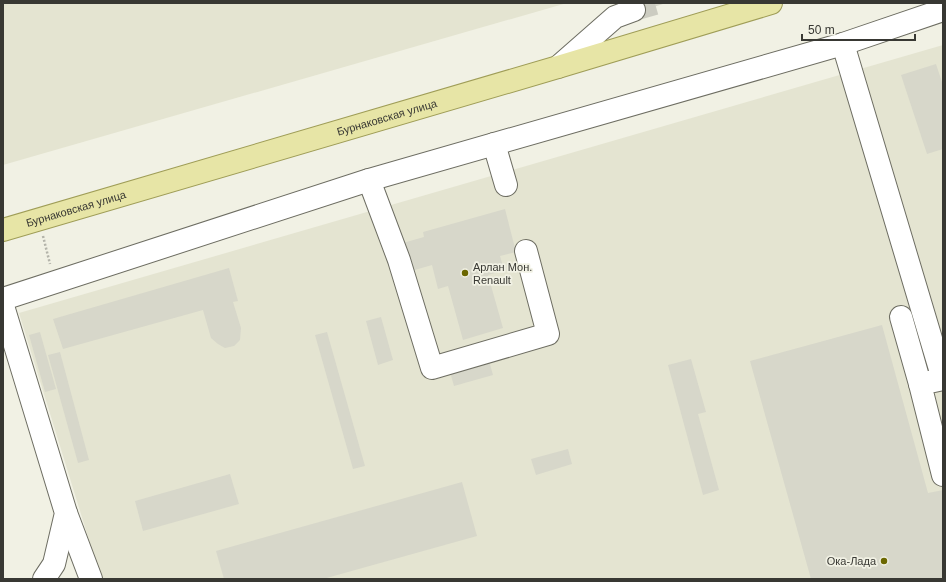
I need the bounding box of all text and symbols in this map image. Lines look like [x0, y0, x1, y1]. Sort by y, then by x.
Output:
scale bar [802, 16, 915, 42]
text: 50 m [808, 23, 835, 37]
street label: Бурнаковская улица [335, 97, 439, 138]
street label: Бурнаковская улица [25, 188, 128, 229]
place label: Арлан Мон. Renault [473, 261, 532, 286]
marker: Арлан Мон. Renault [460, 268, 470, 278]
place label: Ока-Лада [827, 555, 877, 567]
marker: Ока-Лада [879, 556, 889, 566]

